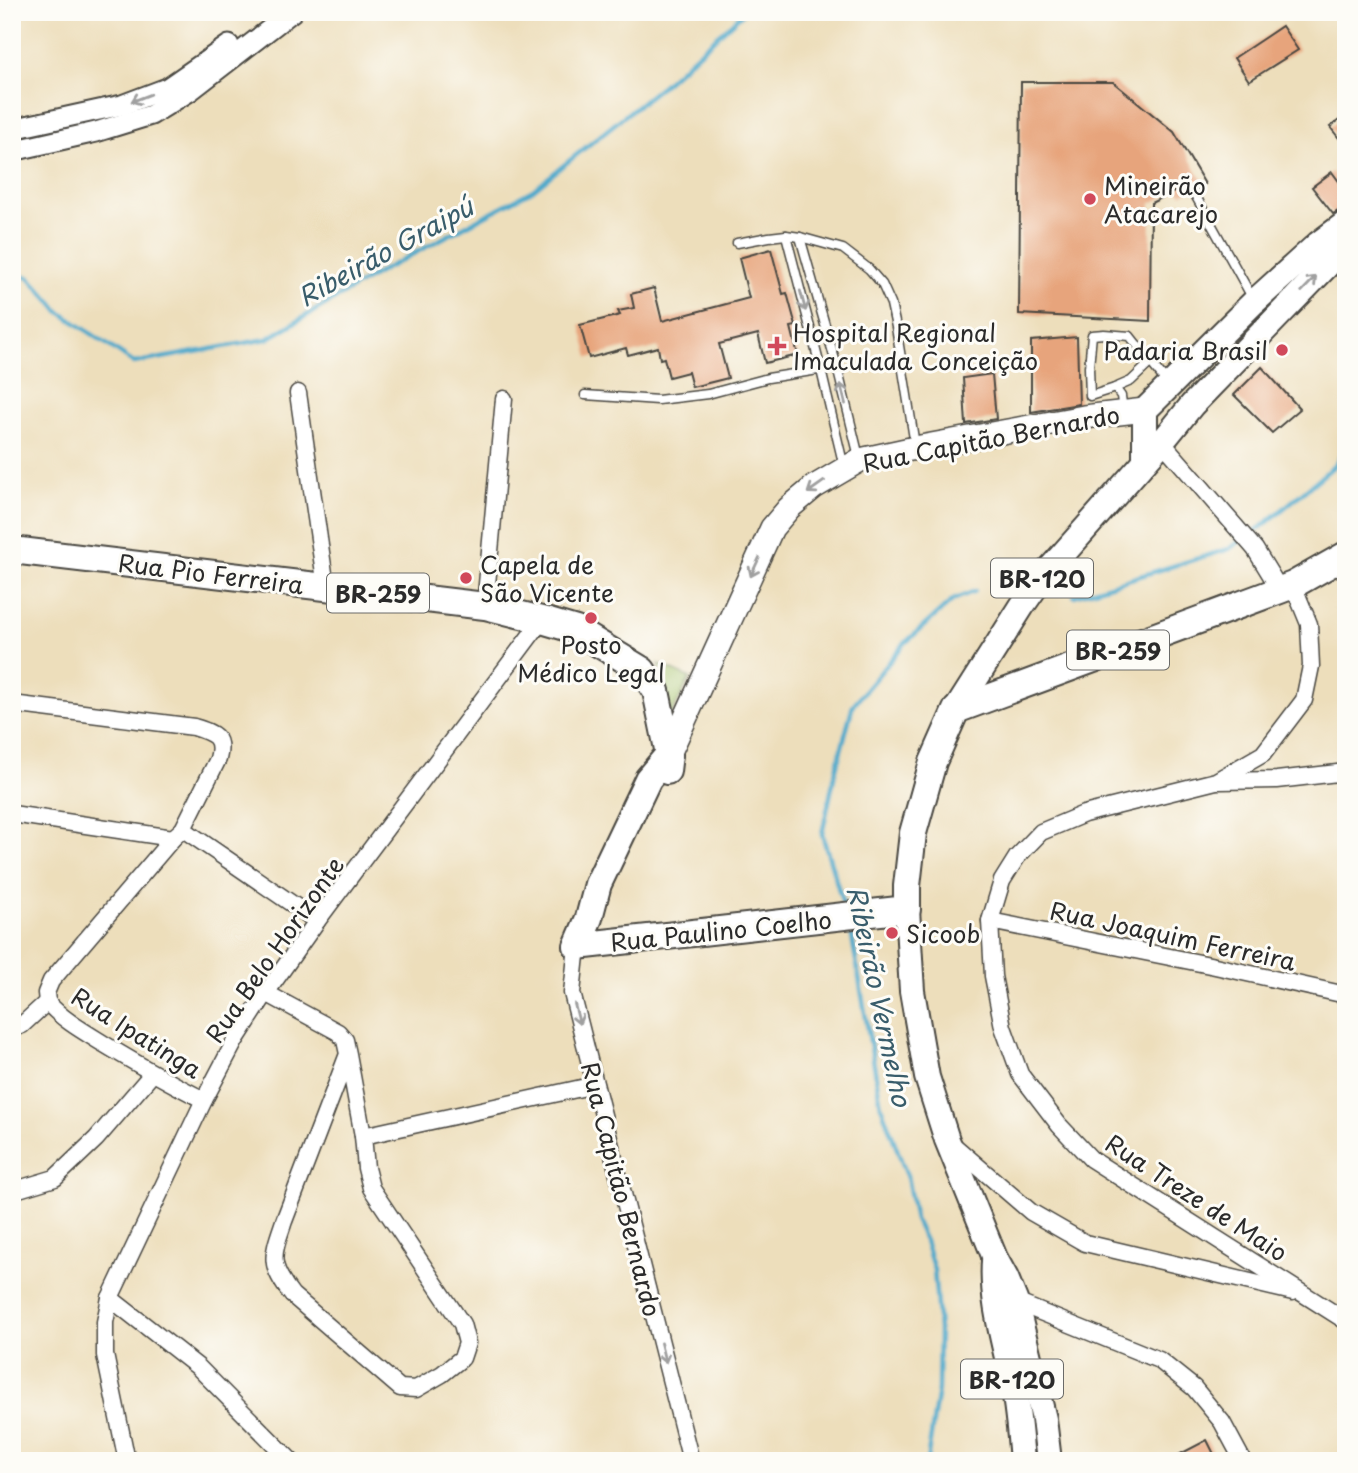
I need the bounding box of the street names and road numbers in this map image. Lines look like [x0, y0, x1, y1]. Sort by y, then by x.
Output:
street label: Rua Capitão Bernardo [859, 395, 1123, 481]
street label: Rua Pio Ferreira [116, 544, 306, 602]
road number: BR-120 [991, 558, 1093, 598]
road number: BR-259 [327, 573, 429, 612]
road number: BR-259 [1067, 630, 1169, 670]
street label: Rua Belo Horizonte [196, 848, 352, 1050]
street label: Rua Joaquim Ferreira [1047, 891, 1299, 979]
street label: Rua Paulino Coelho [609, 900, 833, 960]
street label: Rua Ipatinga [65, 978, 209, 1086]
street label: Rua Capitão Bernardo [573, 1058, 671, 1320]
street label: Rua Treze de Maio [1099, 1125, 1295, 1269]
road number: BR-120 [961, 1360, 1063, 1398]

